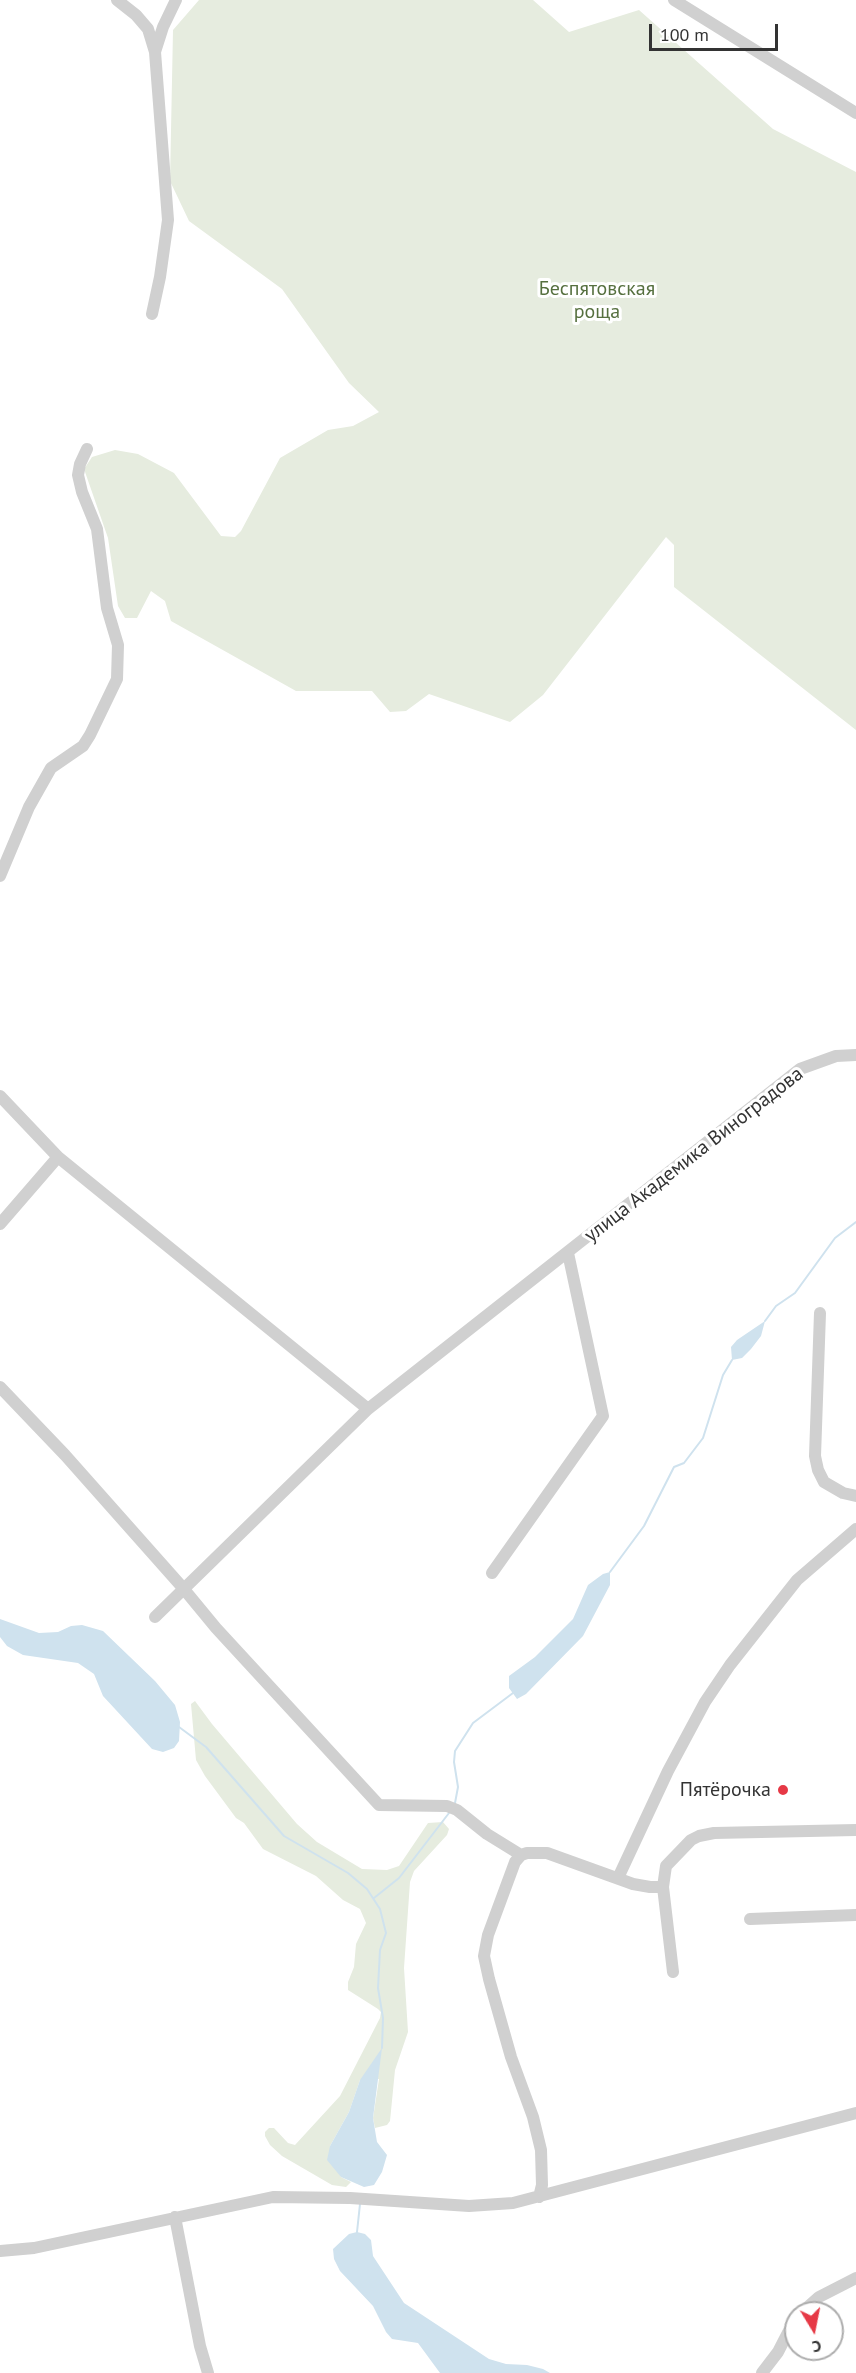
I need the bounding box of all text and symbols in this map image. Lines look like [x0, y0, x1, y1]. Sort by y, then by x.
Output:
scale bar [652, 12, 781, 50]
text: 100 m [660, 23, 709, 46]
park label: Беспятовская роща [539, 277, 655, 324]
street label: улица Академика Виноградова [580, 1062, 808, 1248]
place label: Пятёрочка [680, 1778, 771, 1802]
marker: Пятёрочка [776, 1783, 790, 1797]
north arrow [784, 2301, 844, 2361]
text: С [811, 2336, 823, 2357]

